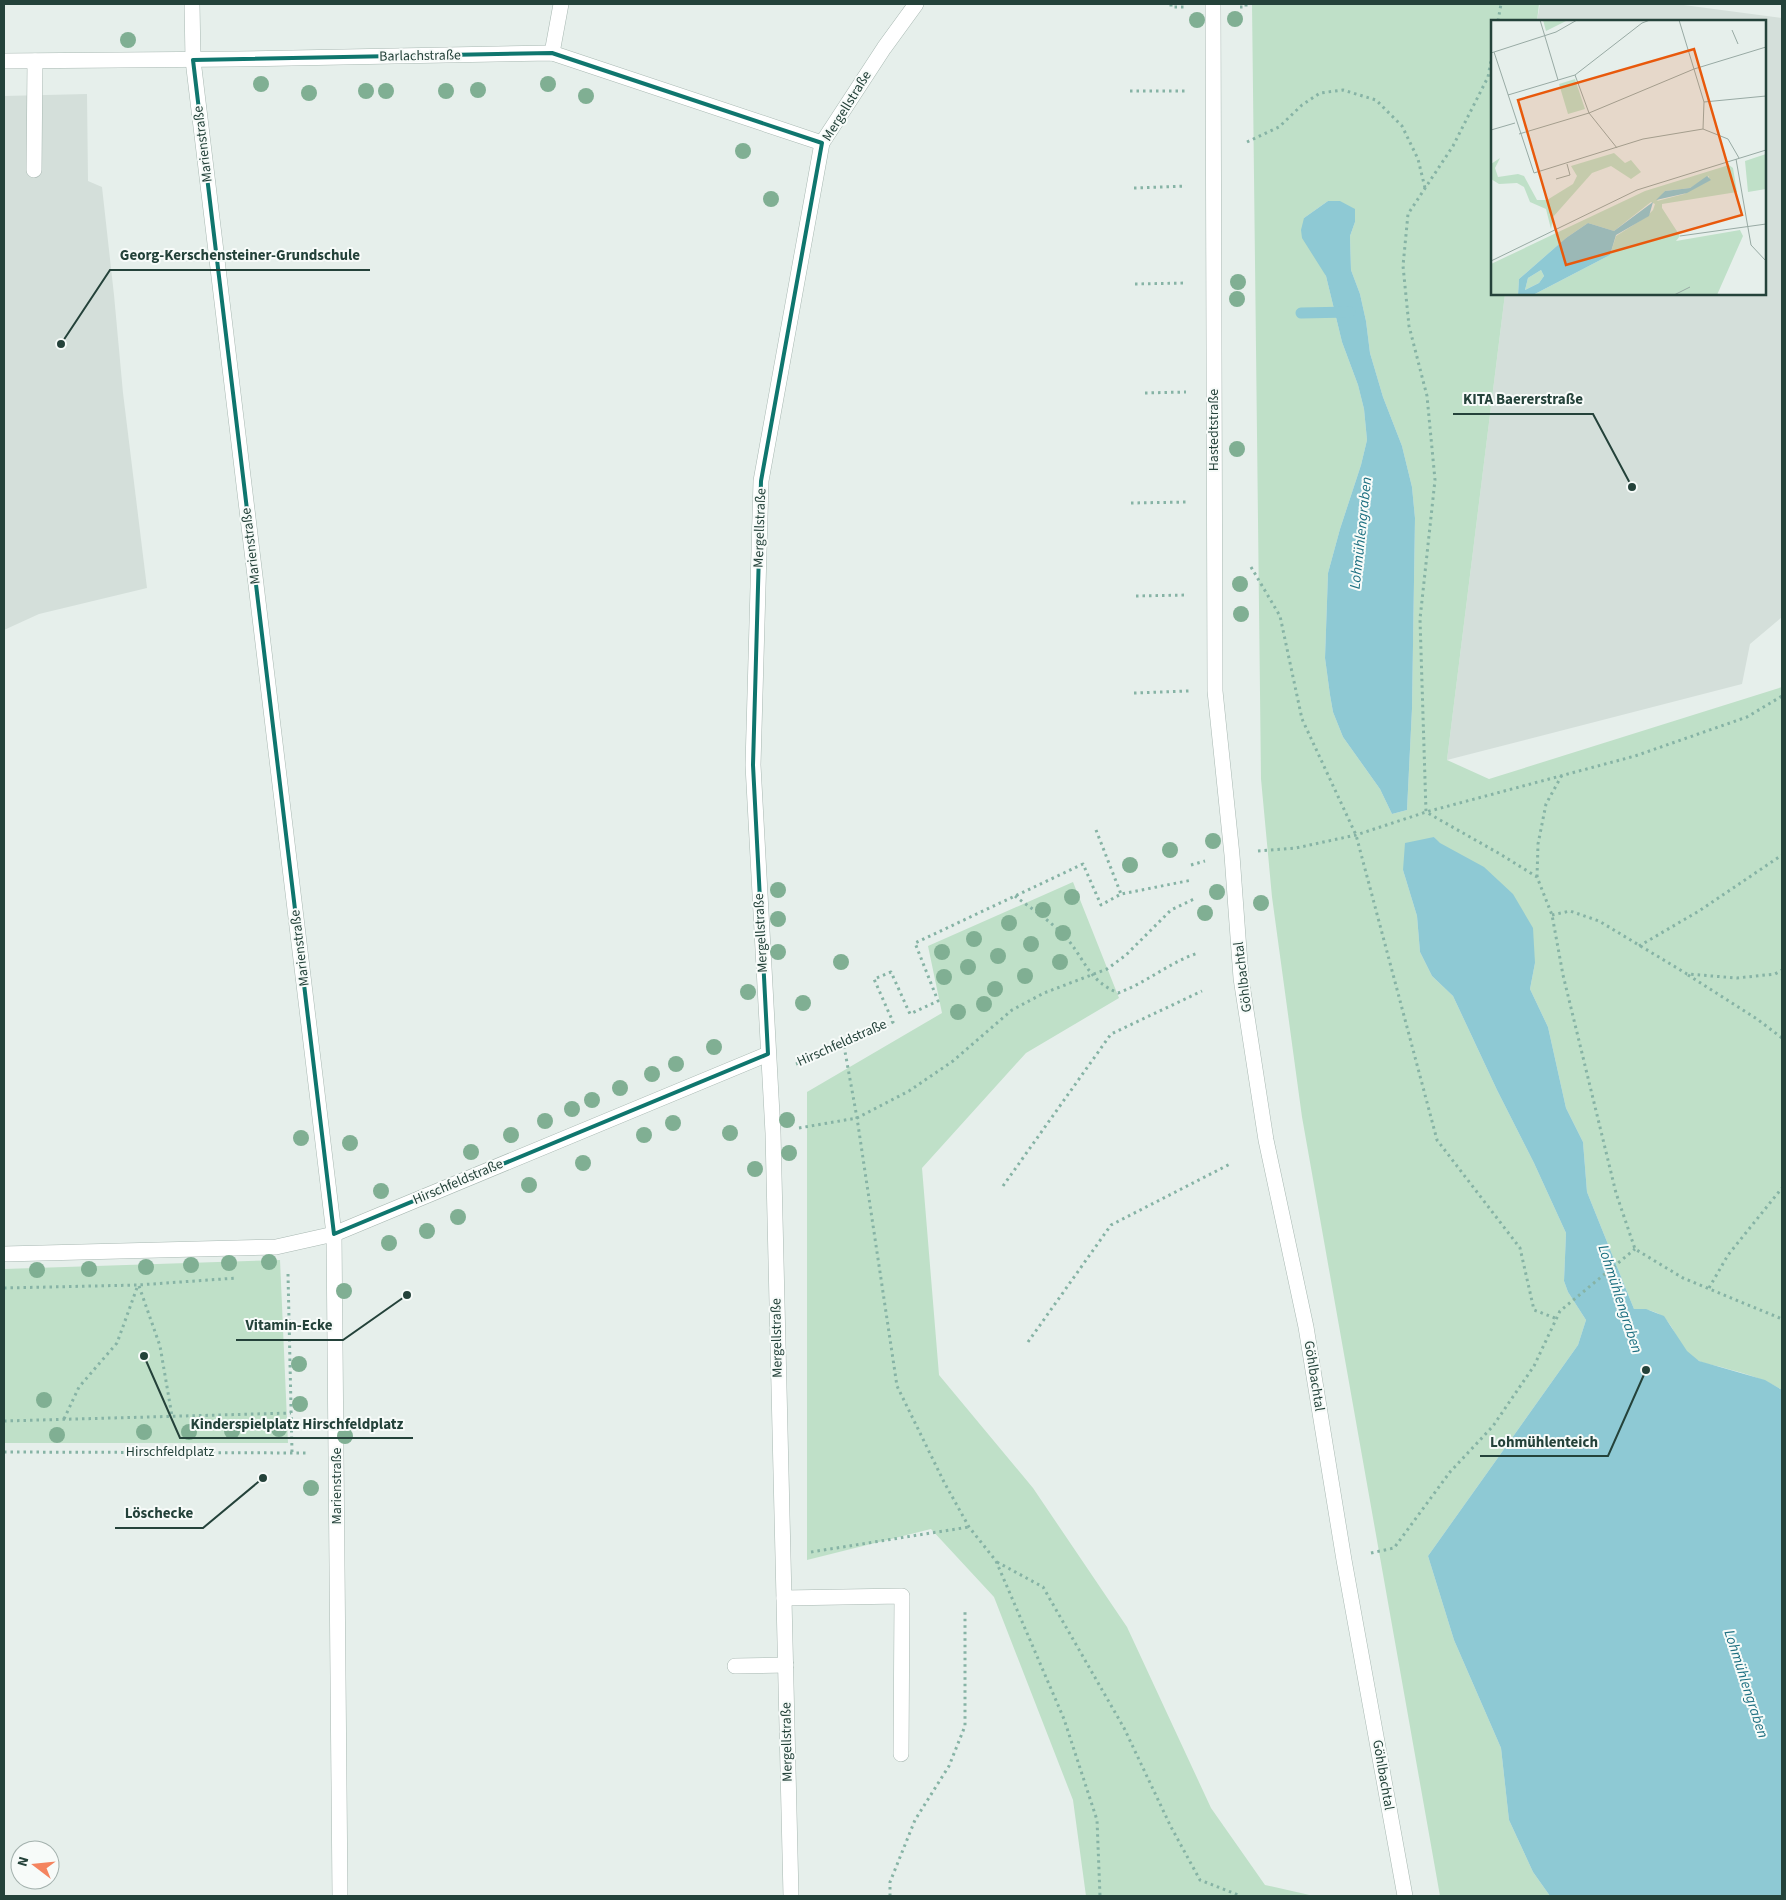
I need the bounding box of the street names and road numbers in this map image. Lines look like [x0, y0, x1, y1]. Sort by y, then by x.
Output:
street label: Barlachstraße [379, 45, 461, 67]
street label: Mergellstraße [817, 67, 877, 145]
street label: Marienstraße [188, 104, 218, 183]
street label: Hastedtstraße [1204, 389, 1224, 471]
street label: Mergellstraße [749, 488, 771, 568]
street label: Marienstraße [236, 506, 266, 585]
street label: Mergellstraße [749, 893, 773, 973]
street label: Marienstraße [285, 908, 315, 987]
street label: Göhlbachtal [1229, 940, 1257, 1013]
street label: Hirschfeldstraße [794, 1014, 890, 1072]
street label: Hirschfeldstraße [410, 1154, 506, 1210]
street label: Mergellstraße [766, 1298, 788, 1378]
street label: Göhlbachtal [1299, 1339, 1330, 1413]
street label: Hirschfeldplatz [126, 1442, 214, 1462]
street label: Marienstraße [327, 1447, 347, 1525]
street label: Mergellstraße [776, 1702, 798, 1782]
street label: Göhlbachtal [1367, 1738, 1399, 1812]

